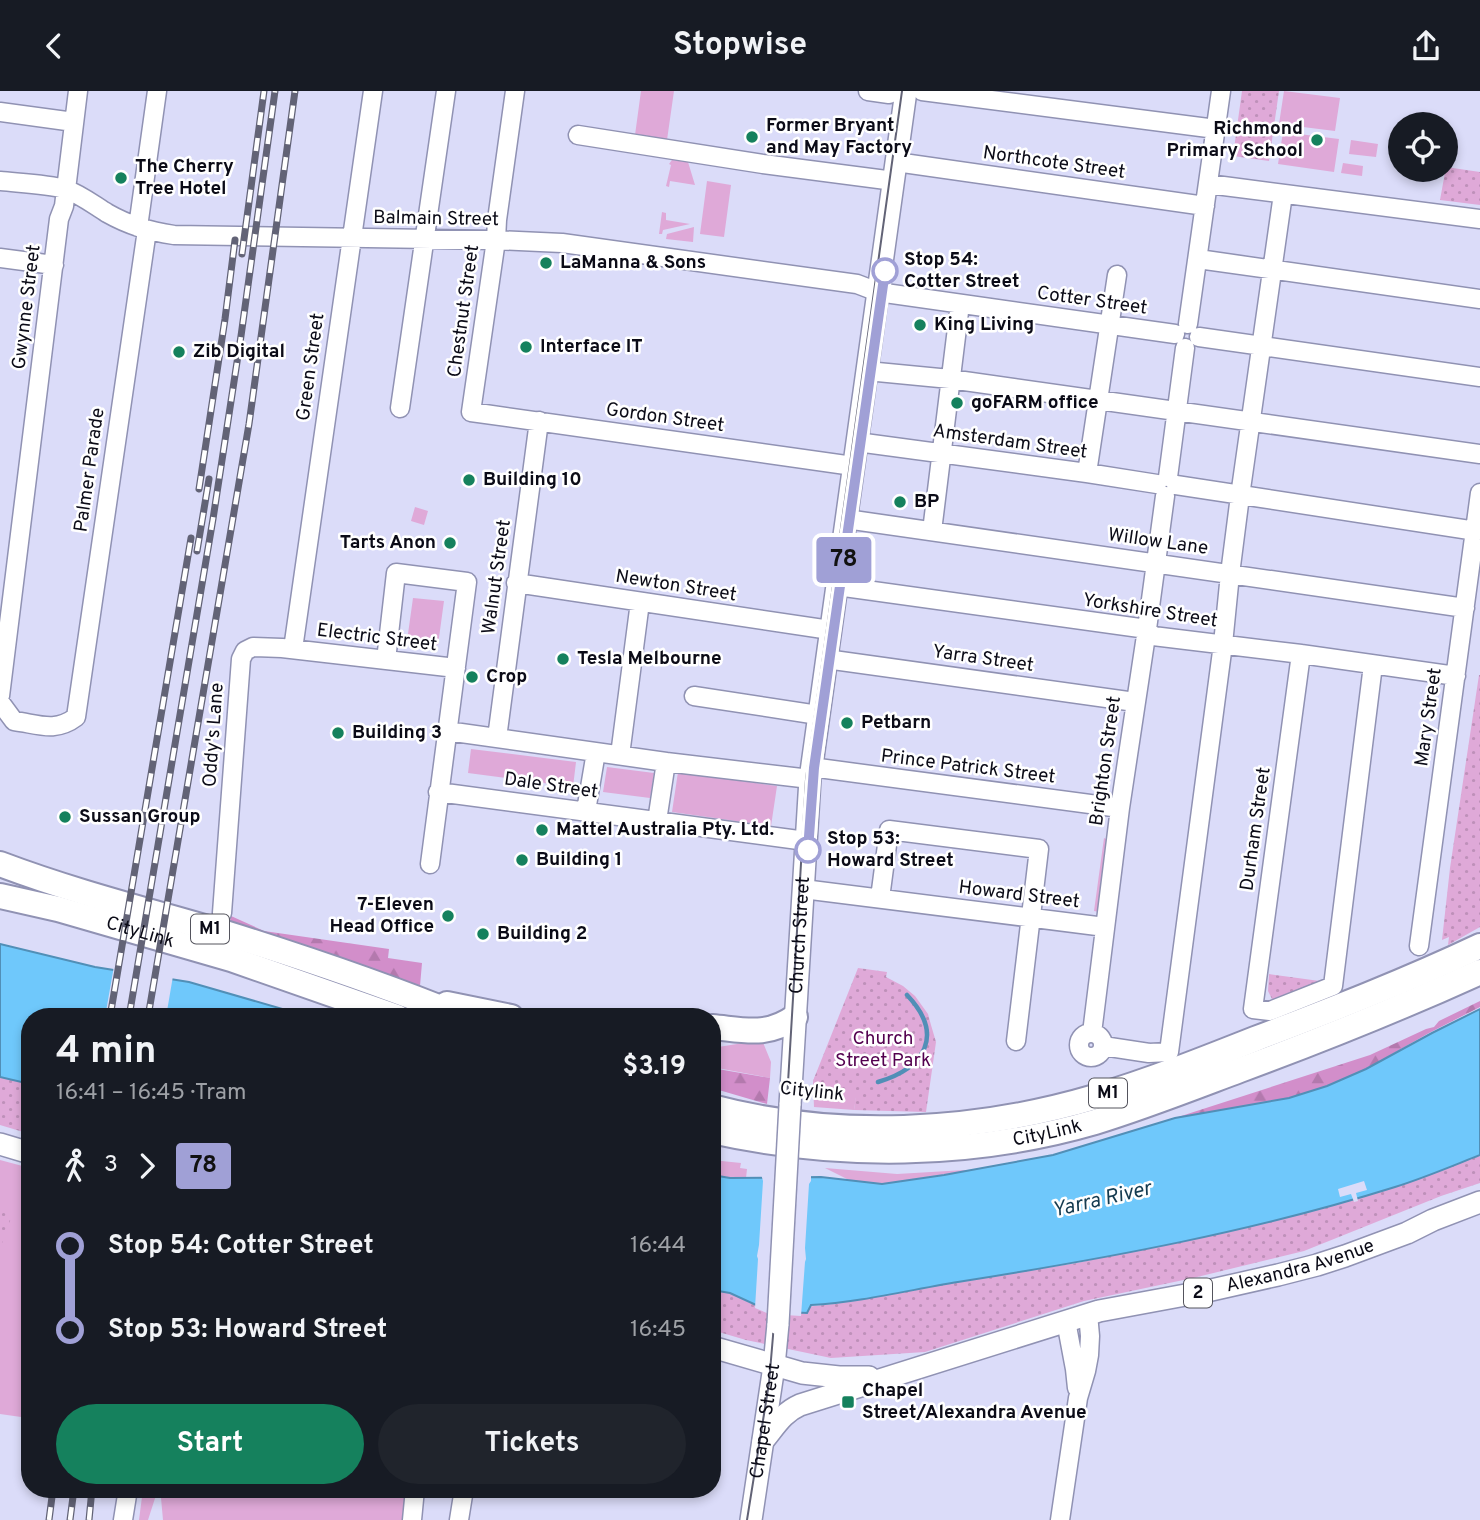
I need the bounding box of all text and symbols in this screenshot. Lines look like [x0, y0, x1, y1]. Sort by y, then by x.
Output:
text: Stopwise [673, 26, 807, 66]
icon: back [35, 27, 73, 65]
icon: share [1407, 27, 1445, 65]
map controls [1388, 112, 1458, 182]
button: locate [1388, 112, 1458, 182]
place label: Former Bryant and May Factory [766, 114, 912, 160]
place label: Richmond Primary School [1167, 117, 1303, 163]
marker: Former Bryant and May Factory [744, 129, 760, 145]
marker: Richmond Primary School [1309, 132, 1325, 148]
street label: Northcote Street [981, 141, 1127, 185]
place label: The Cherry Tree Hotel [135, 155, 234, 201]
marker: The Cherry Tree Hotel [113, 170, 129, 186]
street label: Balmain Street [373, 206, 499, 232]
street label: Gwynne Street [7, 243, 47, 371]
street label: Chestnut Street [443, 243, 485, 379]
place label: Stop 54: Cotter Street [904, 248, 1019, 294]
place label: LaManna & Sons [560, 251, 706, 275]
marker: LaManna & Sons [538, 255, 554, 271]
marker: Stop 54: Cotter Street [872, 258, 898, 284]
street label: Cotter Street [1035, 281, 1149, 321]
street label: Green Street [292, 312, 330, 422]
place label: King Living [934, 313, 1034, 337]
marker: King Living [912, 317, 928, 333]
place label: Interface IT [540, 335, 643, 359]
marker: Interface IT [518, 339, 534, 355]
place label: Zib Digital [193, 340, 285, 364]
marker: Zib Digital [171, 344, 187, 360]
place label: goFARM office [971, 391, 1099, 415]
marker: goFARM office [949, 395, 965, 411]
street label: Gordon Street [604, 398, 726, 438]
street label: Palmer Parade [69, 406, 111, 534]
street label: Amsterdam Street [931, 419, 1089, 465]
place label: Building 10 [483, 468, 582, 492]
marker: Building 10 [461, 472, 477, 488]
place label: BP [914, 490, 939, 514]
marker: BP [892, 494, 908, 510]
street label: Walnut Street [477, 518, 517, 636]
street label: Willow Lane [1106, 523, 1210, 561]
place label: Tarts Anon [340, 531, 436, 555]
marker: Tarts Anon [442, 535, 458, 551]
line badge: 78 [812, 537, 876, 583]
text: 78 [830, 545, 858, 575]
street label: Newton Street [614, 565, 738, 607]
street label: Yorkshire Street [1081, 588, 1219, 634]
street label: Electric Street [315, 619, 439, 657]
street label: Yarra Street [931, 640, 1035, 678]
place label: Tesla Melbourne [577, 647, 722, 671]
marker: Tesla Melbourne [555, 651, 571, 667]
place label: Crop [486, 665, 527, 689]
street label: Mary Street [1410, 666, 1448, 768]
marker: Crop [464, 669, 480, 685]
street label: Oddy's Lane [198, 682, 230, 788]
street label: Brighton Street [1085, 695, 1127, 827]
place label: Petbarn [861, 711, 931, 735]
marker: Petbarn [839, 715, 855, 731]
place label: Building 3 [352, 721, 442, 745]
marker: Building 3 [330, 725, 346, 741]
street label: Prince Patrick Street [879, 744, 1057, 790]
street label: Durham Street [1235, 765, 1277, 893]
street label: Dale Street [502, 768, 600, 804]
place label: Sussan Group [79, 805, 201, 829]
marker: Sussan Group [57, 809, 73, 825]
place label: Mattel Australia Pty. Ltd. [556, 818, 774, 842]
marker: Mattel Australia Pty. Ltd. [534, 822, 550, 838]
place label: Stop 53: Howard Street [827, 827, 954, 873]
marker: Stop 53: Howard Street [795, 837, 821, 863]
place label: Building 1 [536, 848, 622, 872]
marker: Building 1 [514, 852, 530, 868]
street label: Church Street [785, 876, 816, 995]
street label: Howard Street [957, 876, 1081, 914]
place label: 7-Eleven Head Office [329, 893, 434, 939]
marker: 7-Eleven Head Office [440, 908, 456, 924]
street label: CityLink [103, 911, 177, 954]
road number: M1 [191, 915, 229, 943]
place label: Building 2 [497, 922, 587, 946]
marker: Building 2 [475, 926, 491, 942]
park label: Church Street Park [835, 1027, 931, 1073]
text: 4 min [56, 1028, 156, 1077]
text: $3.19 [623, 1051, 686, 1084]
street label: Citylink [779, 1077, 845, 1107]
road number: M1 [1089, 1078, 1127, 1107]
text: 16:41 – 16:45 · Tram [56, 1079, 247, 1108]
street label: CityLink [1011, 1114, 1085, 1152]
icon: walk [56, 1147, 94, 1185]
icon: forward [128, 1147, 166, 1185]
text: 3 [104, 1151, 118, 1180]
text: 78 [190, 1151, 217, 1181]
water label: Yarra River [1050, 1175, 1156, 1224]
text: Stop 54: Cotter Street [108, 1230, 374, 1263]
text: 16:44 [630, 1232, 686, 1261]
street label: Alexandra Avenue [1224, 1234, 1378, 1298]
road number: 2 [1184, 1279, 1212, 1308]
text: Stop 53: Howard Street [108, 1314, 387, 1347]
text: 16:45 [630, 1316, 686, 1345]
street label: Chapel Street [745, 1362, 786, 1480]
place label: Chapel Street/Alexandra Avenue [862, 1379, 1087, 1425]
marker: Chapel Street/Alexandra Avenue [840, 1394, 856, 1410]
button: Start [56, 1404, 364, 1484]
button: Tickets [378, 1404, 686, 1484]

